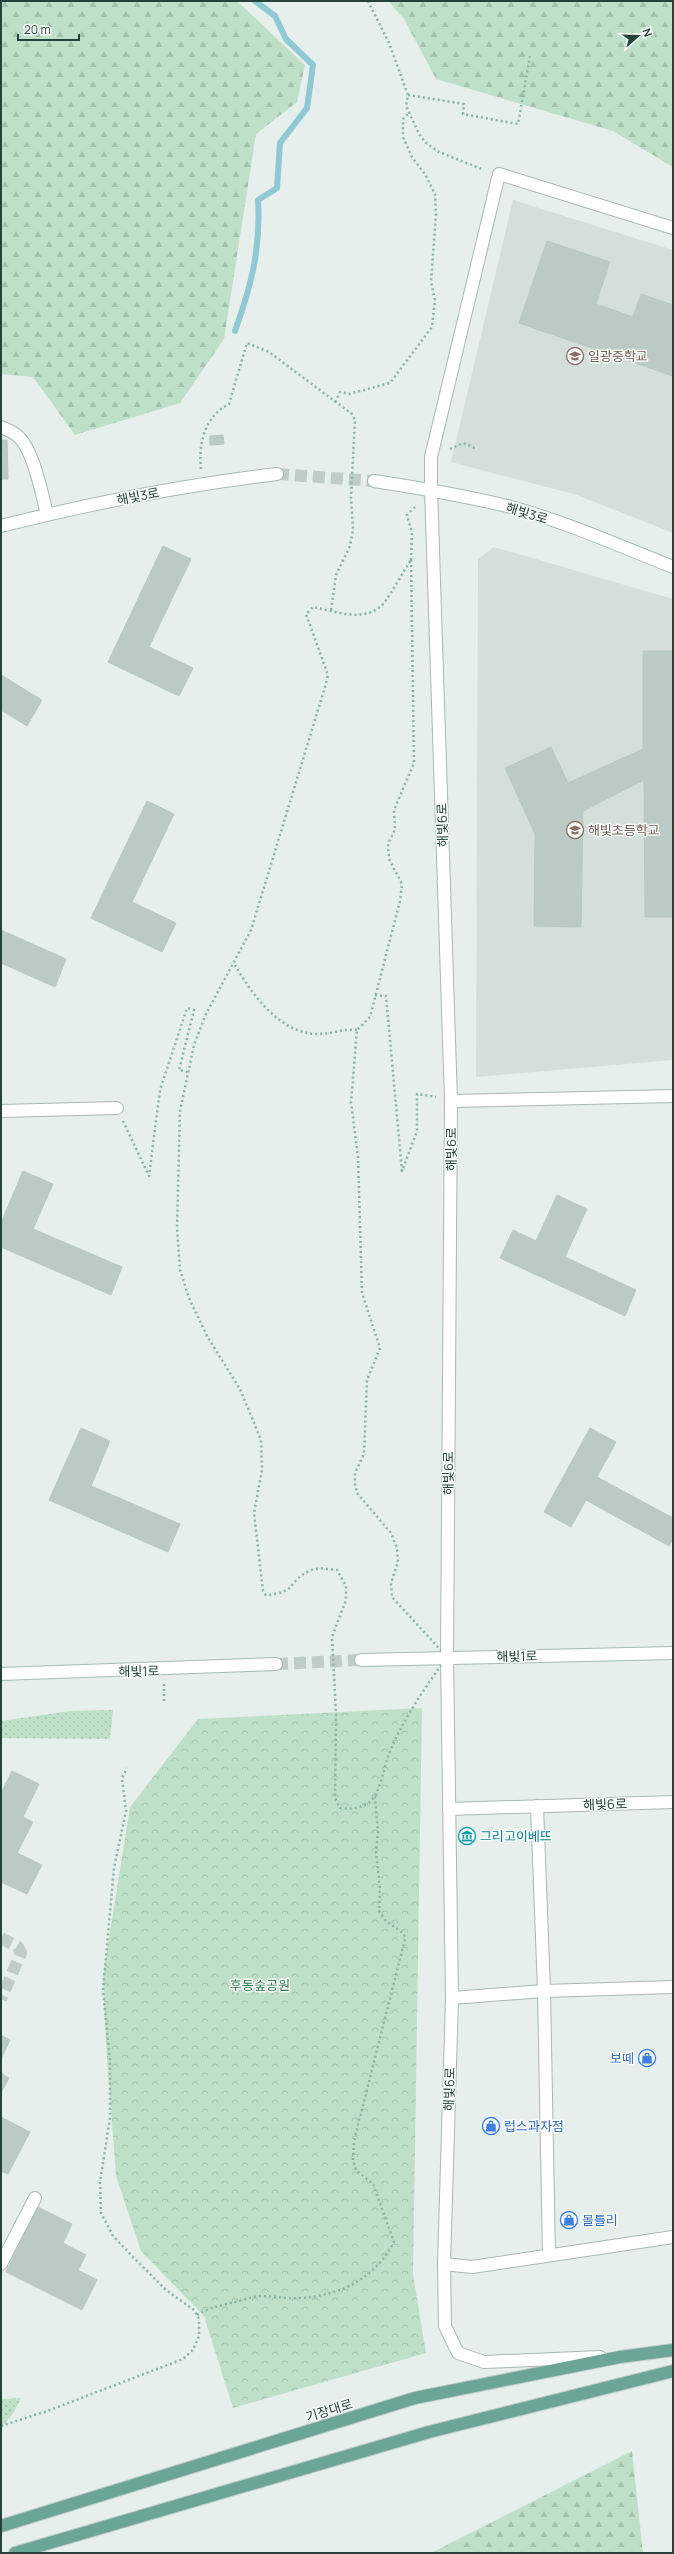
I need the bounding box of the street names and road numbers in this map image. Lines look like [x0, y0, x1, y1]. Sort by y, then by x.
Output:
street label: 해빛3로 [115, 483, 161, 509]
street label: 해빛3로 [504, 498, 550, 528]
street label: 해빛6로 [432, 803, 452, 847]
street label: 해빛6로 [442, 1127, 460, 1171]
street label: 해빛6로 [439, 1451, 457, 1495]
street label: 해빛1로 [496, 1647, 538, 1665]
street label: 해빛1로 [118, 1662, 160, 1680]
street label: 해빛6로 [583, 1794, 627, 1814]
street label: 해빛6로 [439, 2067, 459, 2111]
street label: 기장대로 [303, 2394, 355, 2426]

